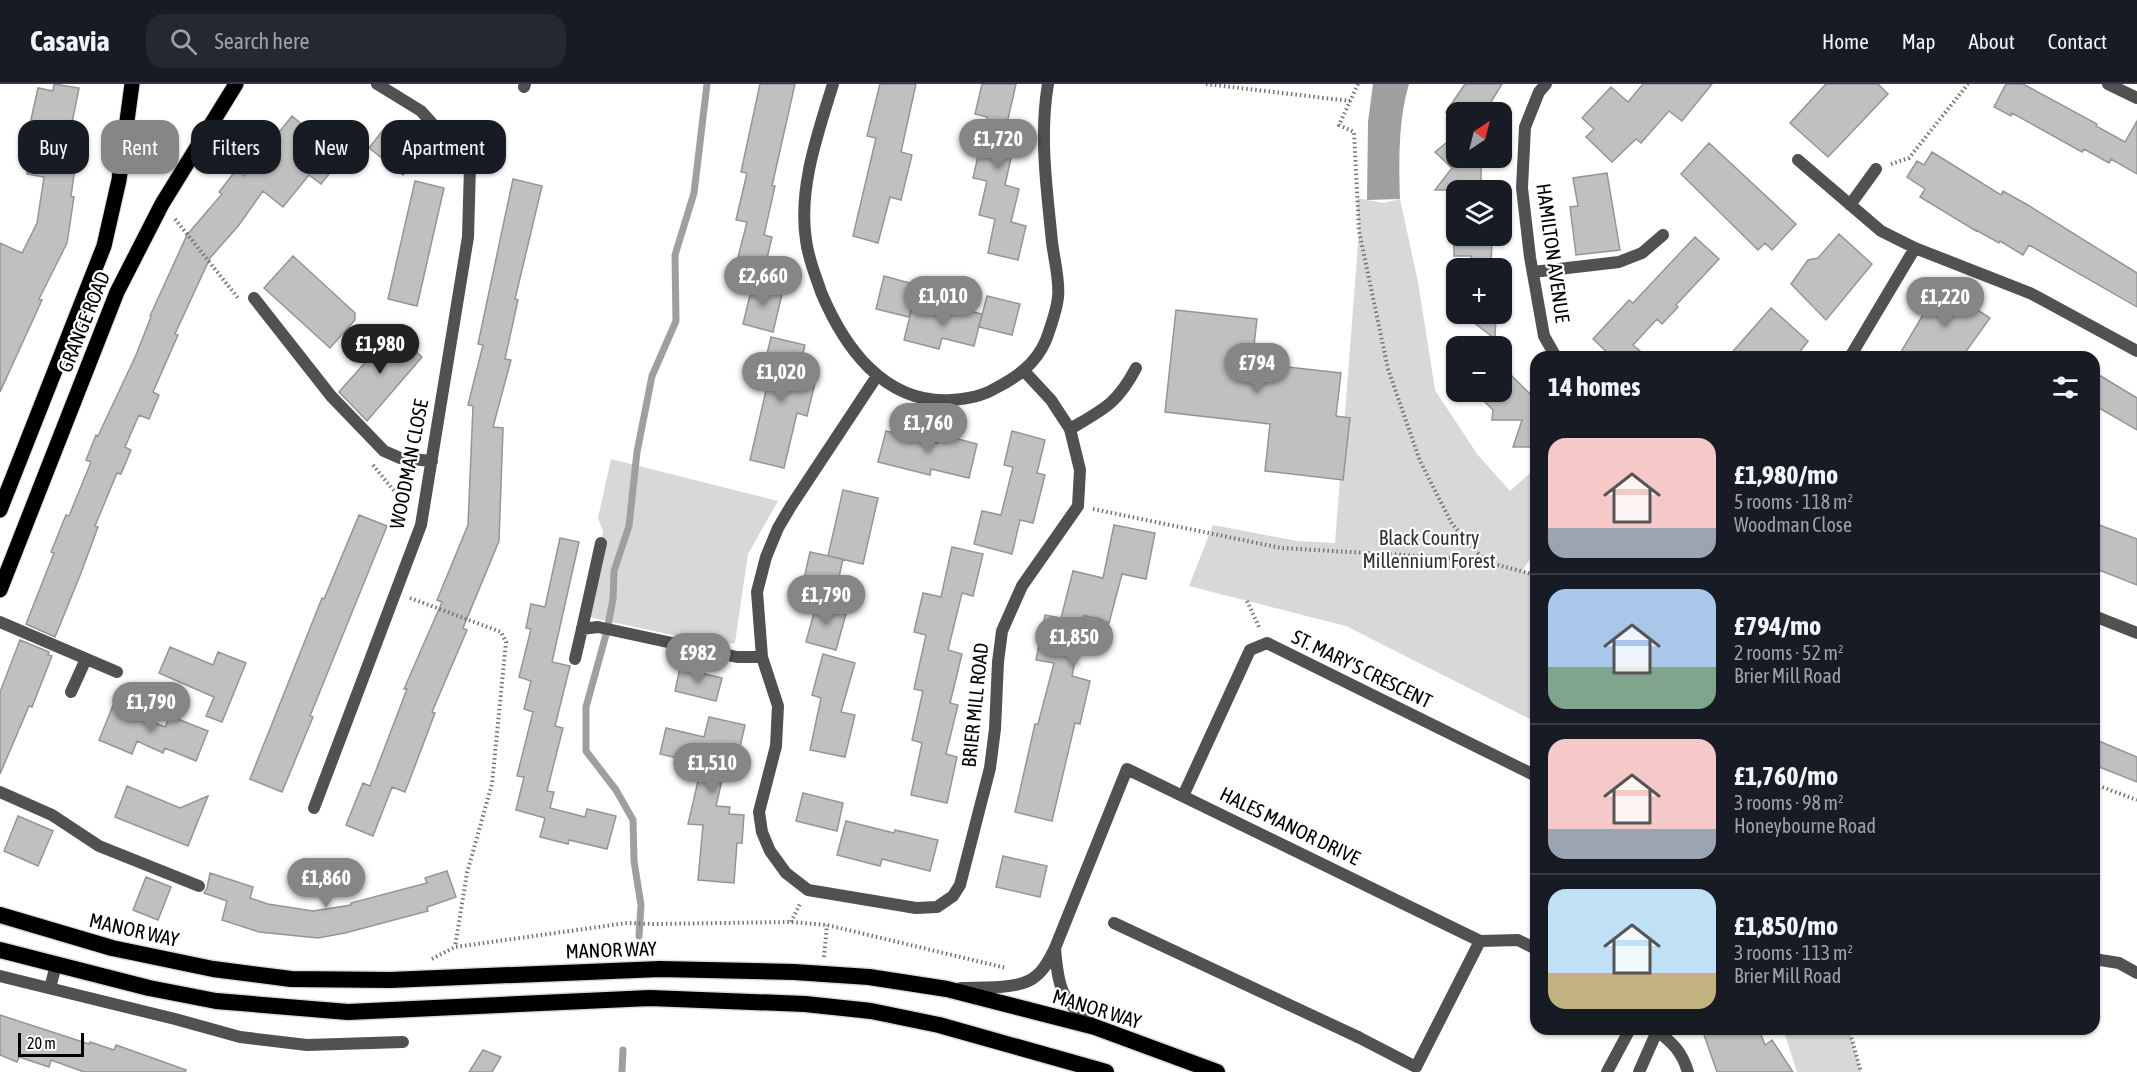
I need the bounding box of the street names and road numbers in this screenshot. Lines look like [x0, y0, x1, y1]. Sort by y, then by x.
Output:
street label: HAMILTON AVENUE [1532, 182, 1575, 324]
street label: GRANGE ROAD [53, 268, 114, 376]
street label: WOODMAN CLOSE [385, 397, 432, 531]
street label: ST. MARY'S CRESCENT [1288, 625, 1436, 712]
street label: BRIER MILL ROAD [957, 642, 992, 768]
street label: HALES MANOR DRIVE [1216, 782, 1364, 870]
street label: MANOR WAY [87, 908, 181, 951]
street label: MANOR WAY [565, 936, 657, 963]
street label: MANOR WAY [1050, 984, 1144, 1033]

